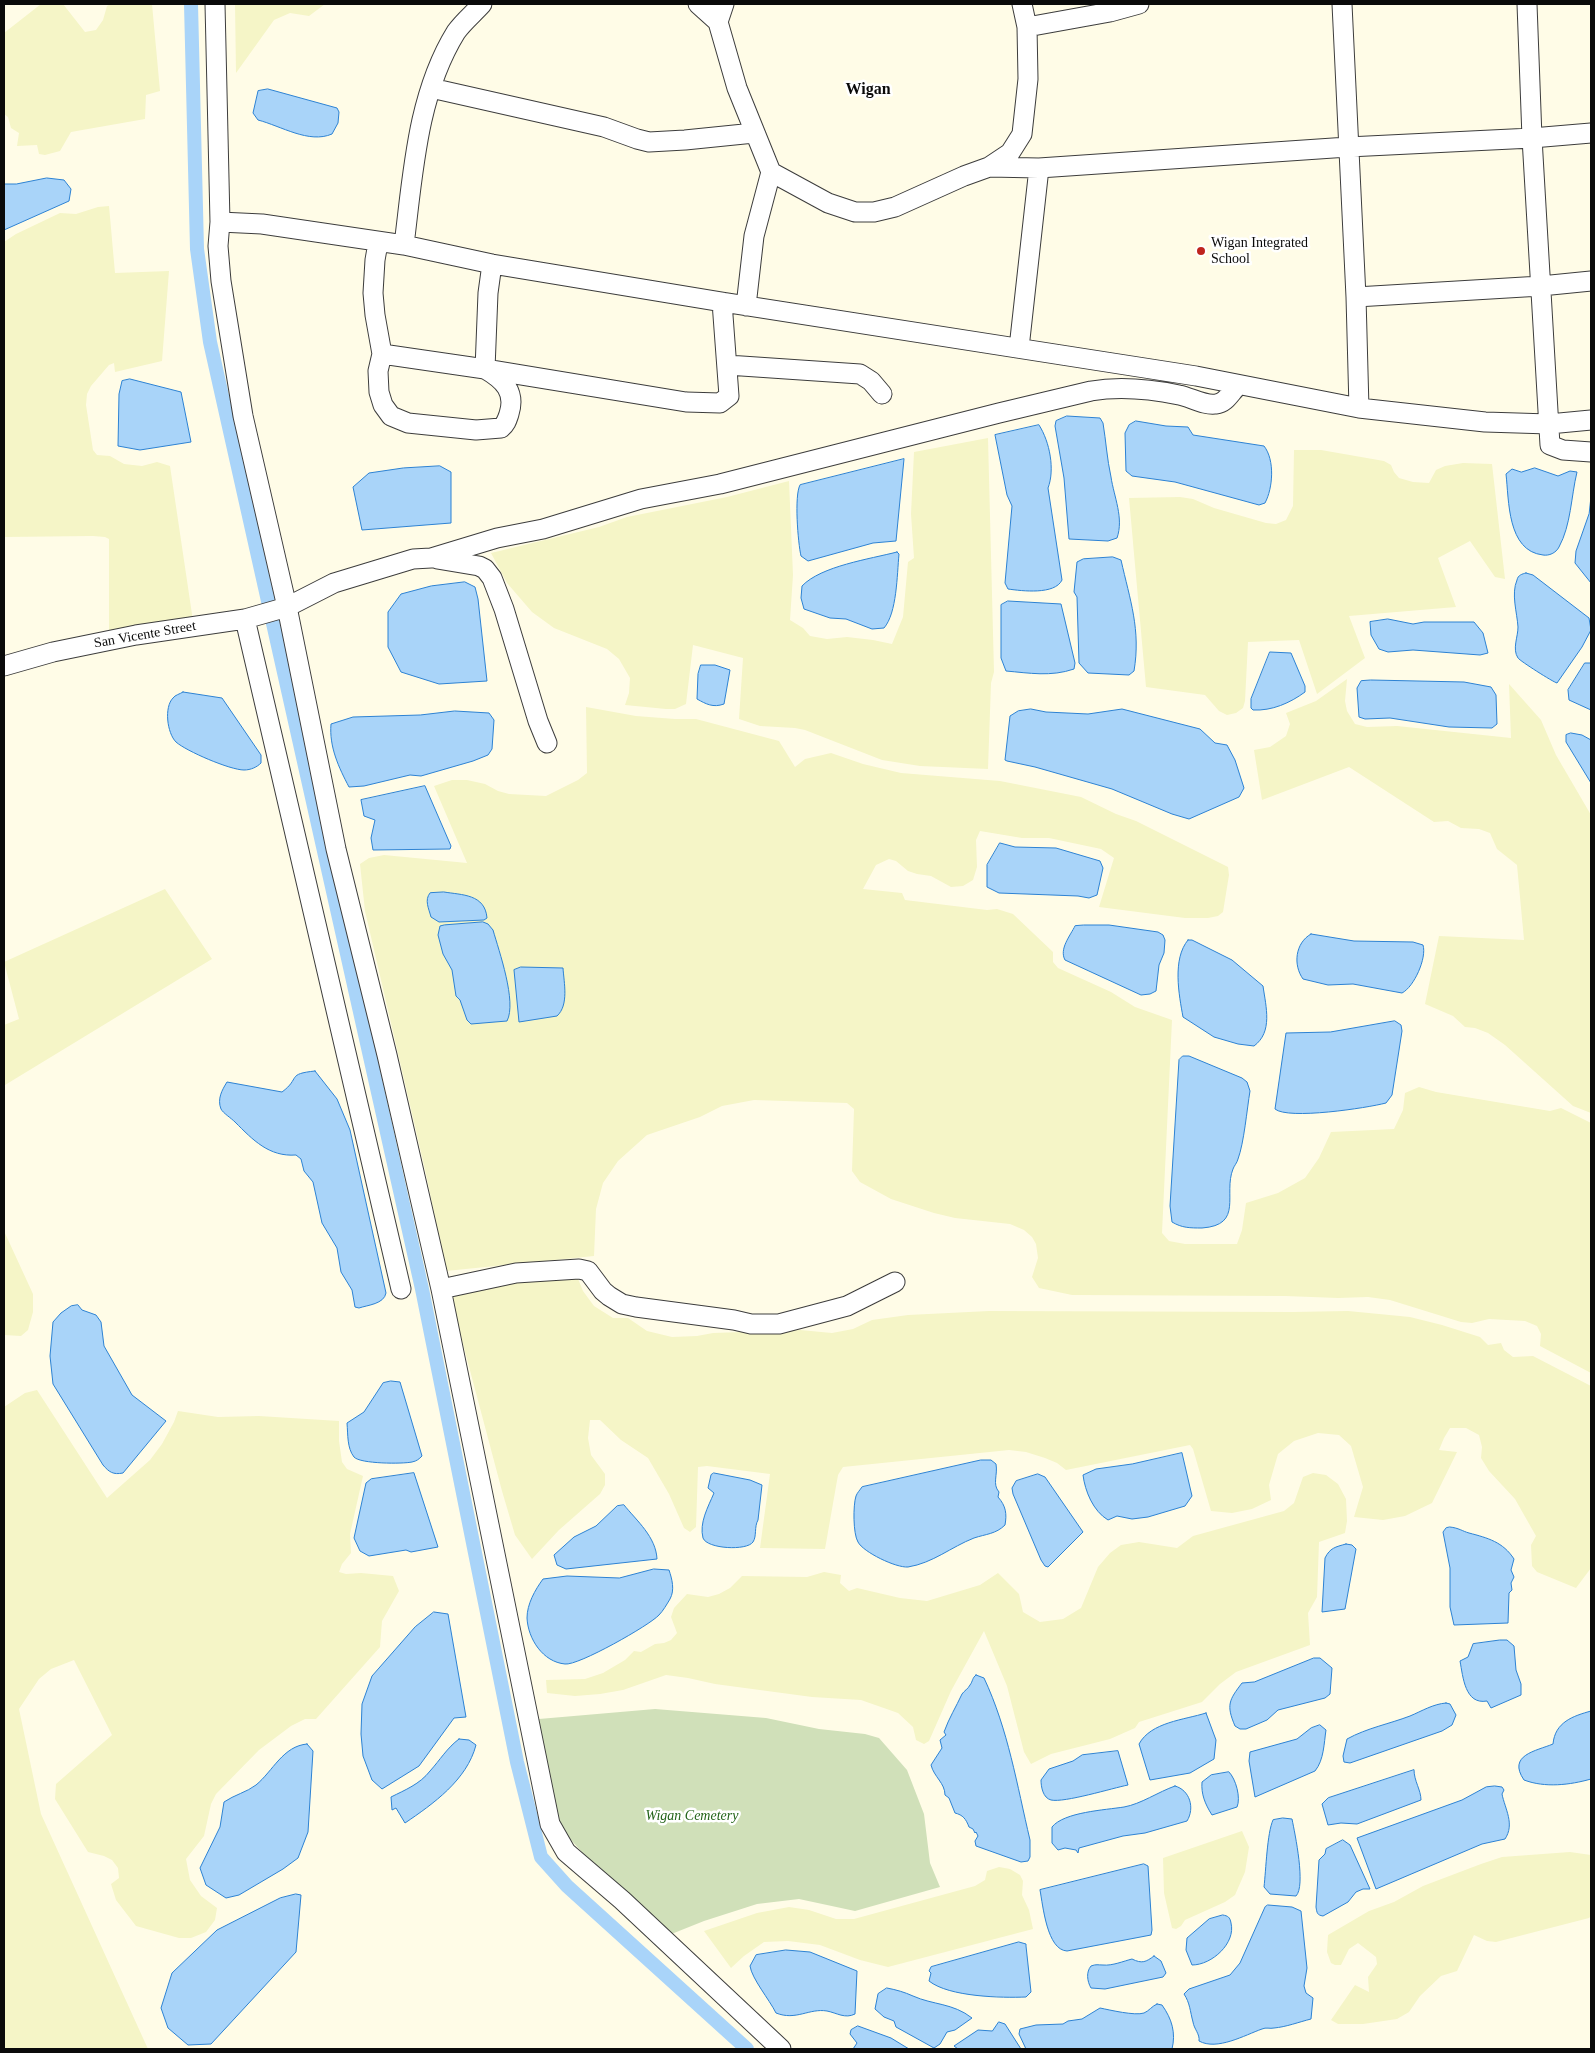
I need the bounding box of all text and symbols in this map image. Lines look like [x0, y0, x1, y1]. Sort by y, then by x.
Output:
district label: Wigan [845, 80, 891, 100]
place label: Wigan Integrated School [1211, 235, 1308, 268]
marker: Wigan Integrated School [1195, 245, 1207, 257]
street label: San Vicente Street [93, 618, 197, 652]
park label: Wigan Cemetery [646, 1808, 738, 1824]

